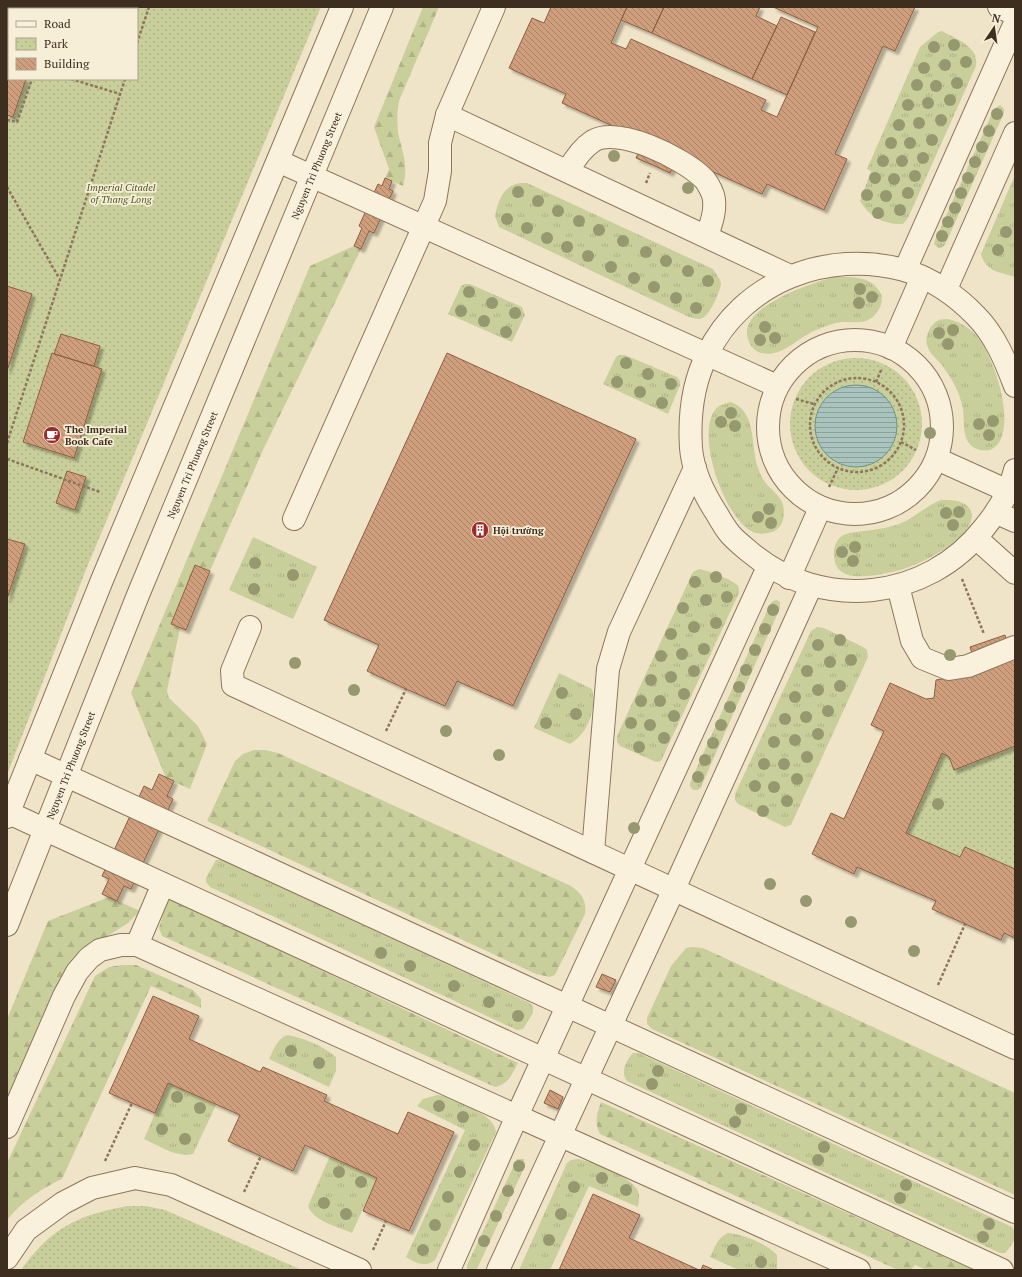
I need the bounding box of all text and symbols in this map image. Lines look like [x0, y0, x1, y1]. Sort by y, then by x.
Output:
legend [8, 8, 138, 80]
north arrow [974, 8, 1014, 48]
text: N [991, 10, 1003, 26]
text: Road [44, 16, 71, 31]
text: Park [44, 36, 69, 51]
text: Building [44, 56, 90, 71]
street label: Nguyen Tri Phuong Street [289, 110, 345, 222]
park label: Imperial Citadel of Thang Long [85, 181, 156, 206]
street label: Nguyen Tri Phuong Street [164, 409, 221, 521]
place label: The Imperial Book Cafe [65, 423, 128, 448]
cafe icon: The Imperial Book Cafe [42, 425, 62, 445]
building icon: Hội trường [470, 520, 490, 540]
place label: Hội trường [493, 524, 544, 537]
street label: Nguyen Tri Phuong Street [44, 709, 98, 821]

